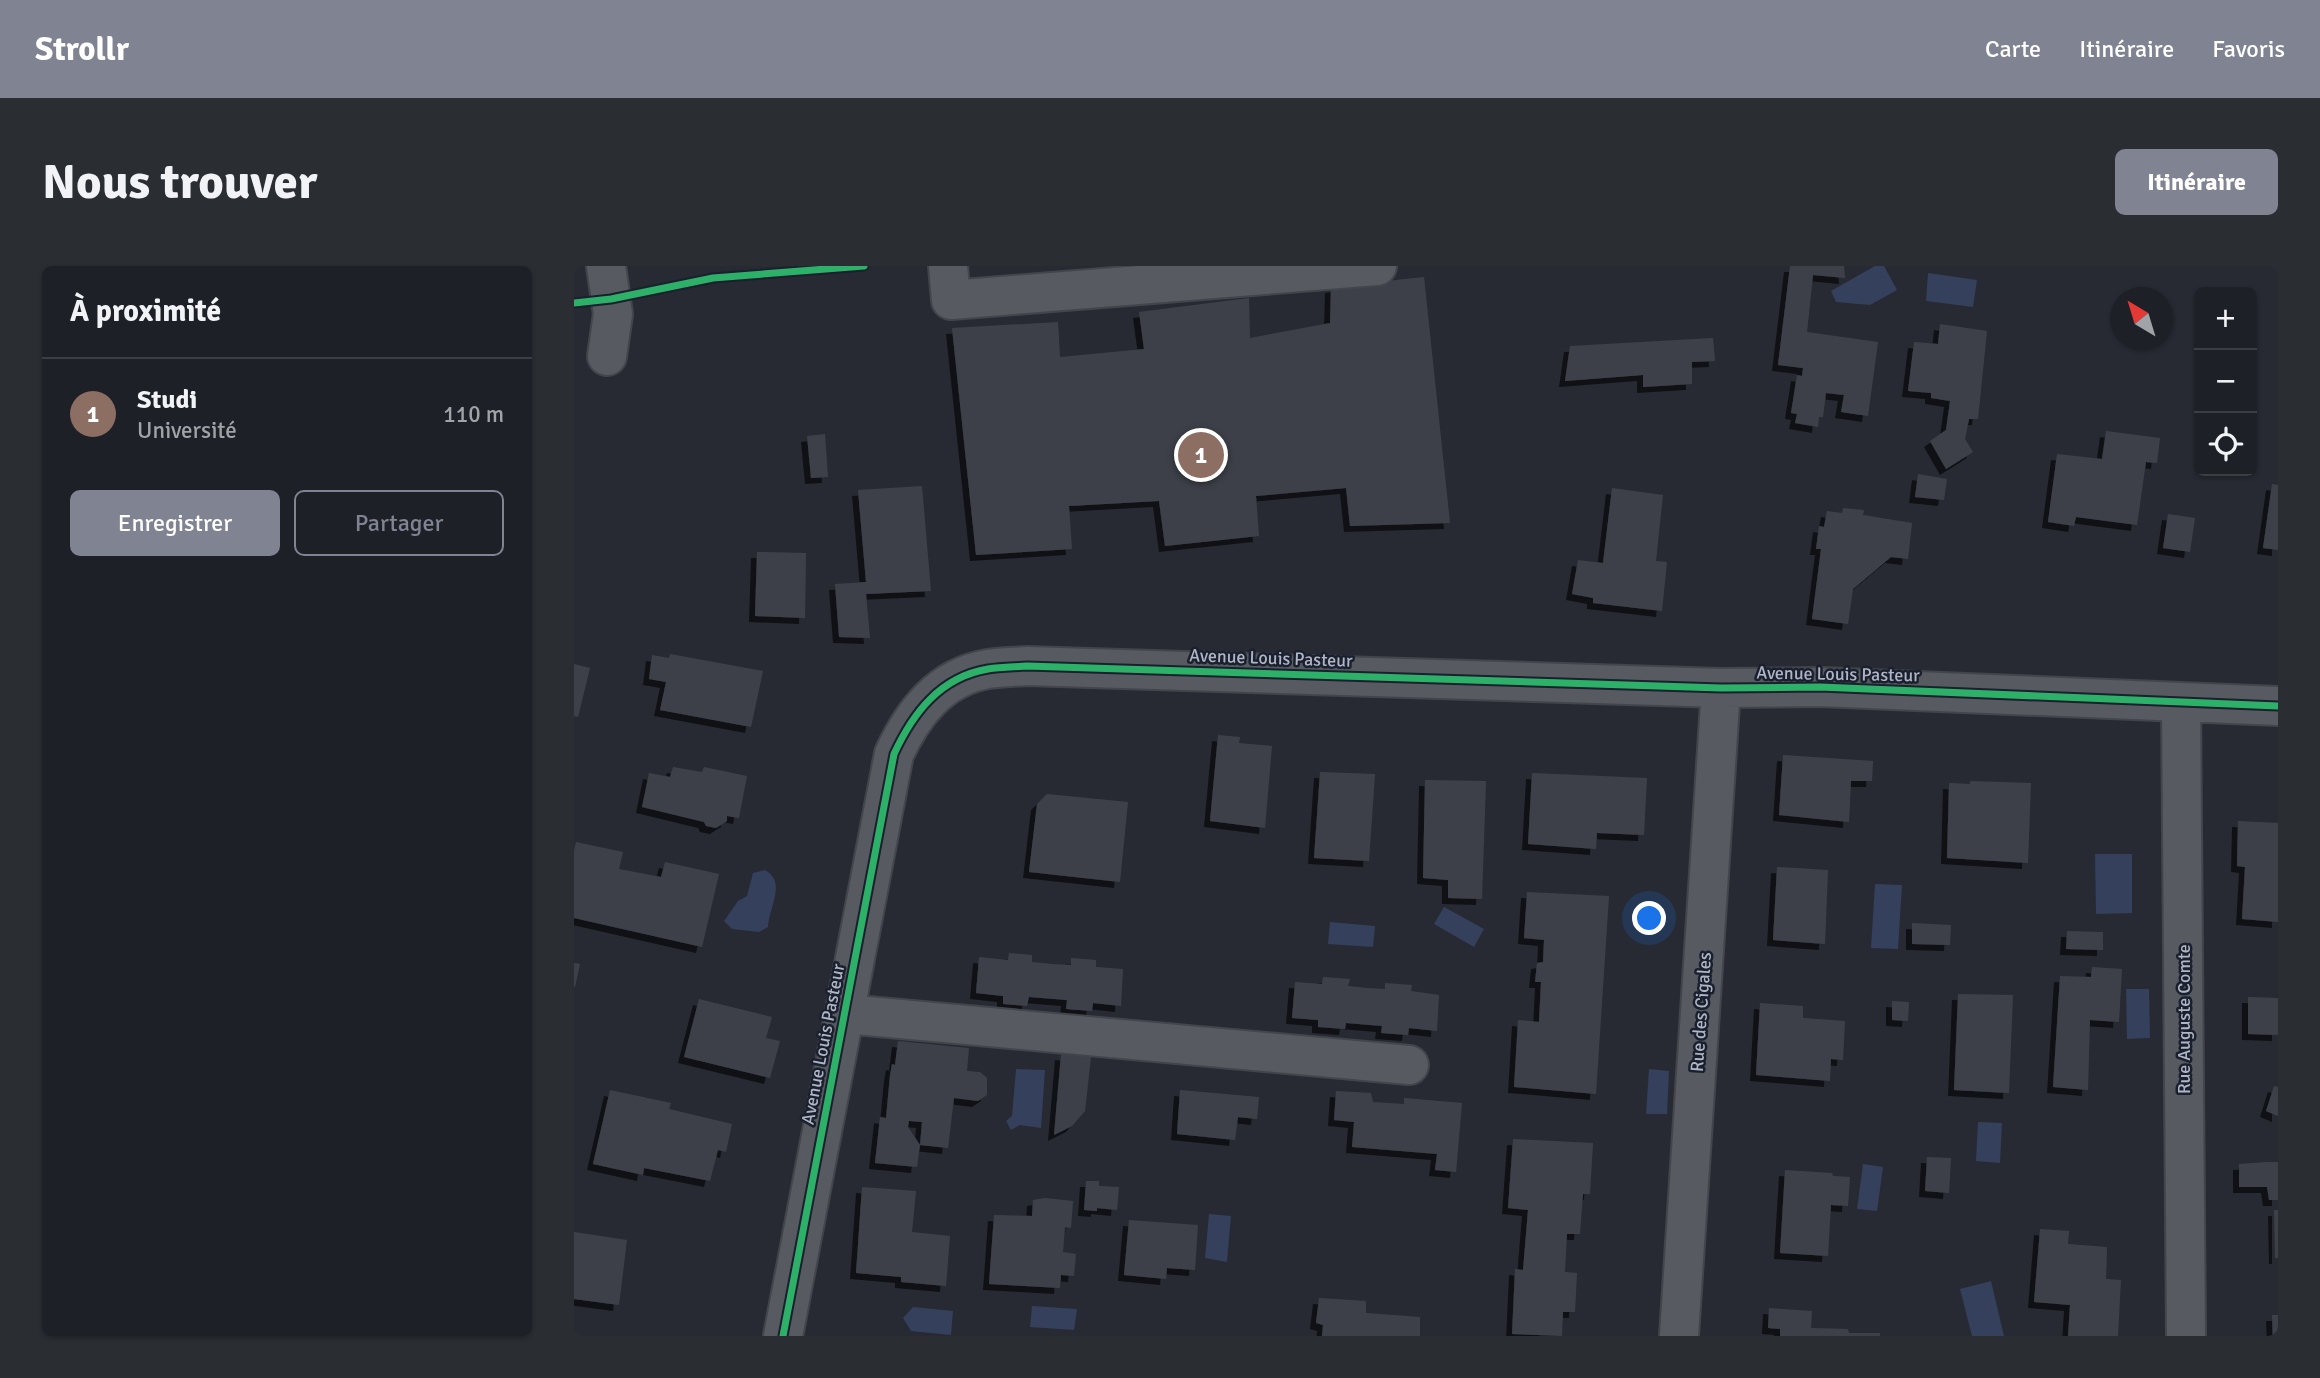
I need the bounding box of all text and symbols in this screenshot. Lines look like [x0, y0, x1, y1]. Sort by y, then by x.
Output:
text: Strollr [35, 29, 129, 70]
text: Carte [1985, 34, 2041, 64]
text: Itinéraire [2079, 34, 2174, 64]
text: Favoris [2212, 34, 2285, 64]
button: Itinéraire [2115, 149, 2278, 215]
text: Nous trouver [42, 152, 317, 212]
north arrow [2110, 287, 2173, 350]
map controls [2194, 287, 2257, 476]
button: + [2194, 287, 2257, 350]
text: À proximité [70, 293, 221, 330]
button: − [2194, 350, 2257, 413]
text: Studi [137, 384, 197, 416]
text: 1 [87, 400, 99, 429]
text: 110 m [443, 400, 504, 429]
button: locate [2194, 413, 2257, 476]
text: Université [137, 416, 237, 445]
pin: 1 [1178, 429, 1224, 481]
button: Enregistrer [70, 490, 280, 556]
button: Partager [294, 490, 504, 556]
street label: Avenue Louis Pasteur [1189, 644, 1353, 672]
street label: Avenue Louis Pasteur [1756, 662, 1920, 686]
your location [1632, 901, 1666, 935]
street label: Rue Auguste Comte [2173, 944, 2195, 1094]
street label: Rue des Cigales [1686, 951, 1716, 1073]
street label: Avenue Louis Pasteur [797, 961, 849, 1126]

